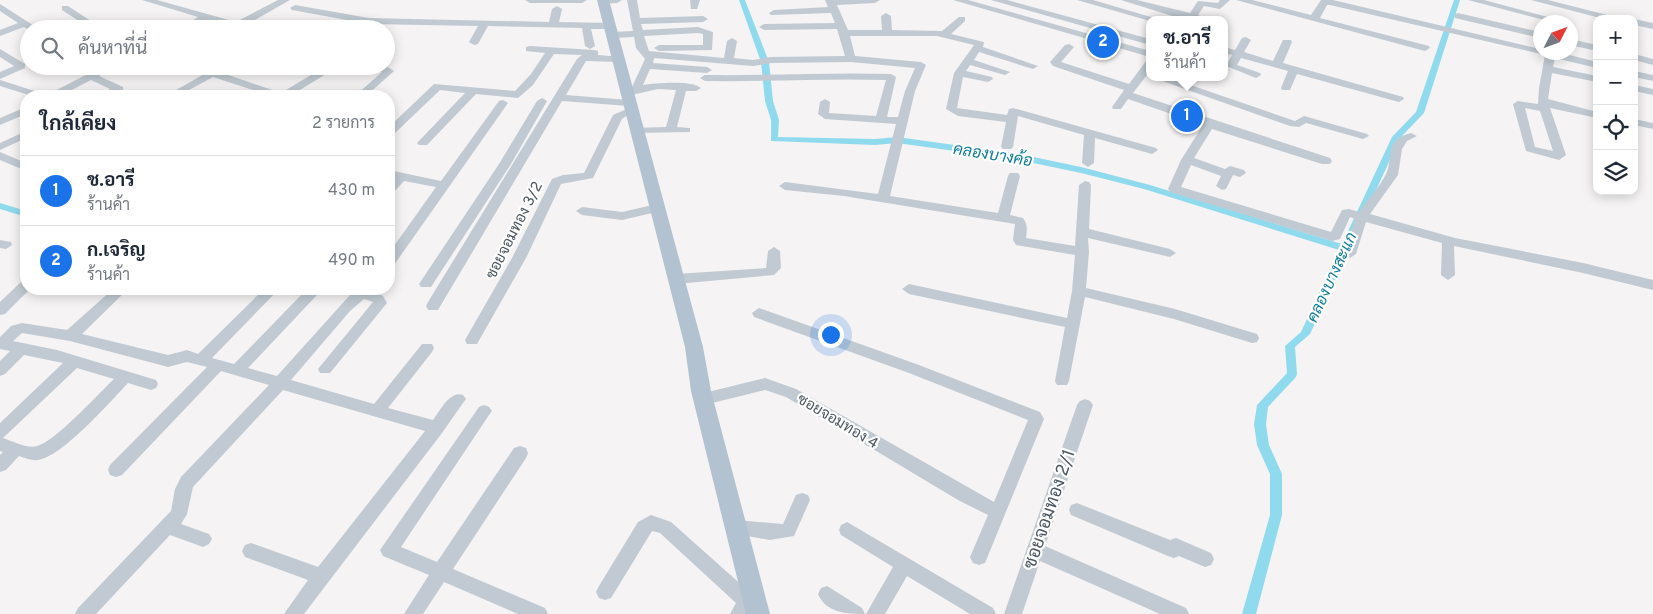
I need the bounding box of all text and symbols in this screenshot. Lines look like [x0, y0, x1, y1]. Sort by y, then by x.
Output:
north arrow [1533, 15, 1578, 60]
map controls [1593, 15, 1638, 195]
button: + [1593, 15, 1638, 60]
popup [1146, 16, 1228, 81]
search box [20, 20, 395, 75]
pin: 2 [1087, 23, 1119, 61]
text: ช.อารี [1163, 27, 1211, 51]
icon: search [38, 34, 66, 62]
text: ค้นหาที่นี่ [78, 37, 147, 61]
text: ร้านค้า [1163, 54, 1206, 74]
button: − [1593, 60, 1638, 105]
pin: 1 [1171, 97, 1203, 135]
button: locate [1593, 105, 1638, 150]
text: ใกล้เคียง [40, 111, 116, 138]
text: 2 รายการ [312, 114, 375, 134]
water label: คลองบางค้อ [952, 137, 1034, 172]
button: layers [1593, 150, 1638, 195]
text: ช.อารี [87, 169, 135, 193]
street label: ซอยจอมทอง 3/2 [483, 179, 548, 283]
text: 1 [53, 181, 59, 201]
text: 430 m [328, 181, 375, 201]
text: ร้านค้า [87, 196, 130, 216]
water label: คลองบางสะแก [1303, 230, 1362, 326]
text: ก.เจริญ [87, 239, 146, 263]
text: 2 [51, 251, 61, 271]
text: 490 m [328, 251, 375, 271]
text: ร้านค้า [87, 266, 130, 286]
your location [818, 322, 844, 348]
street label: ซอยจอมทอง 4 [793, 391, 881, 454]
street label: ซอยจอมทอง 2/1 [1019, 447, 1082, 572]

